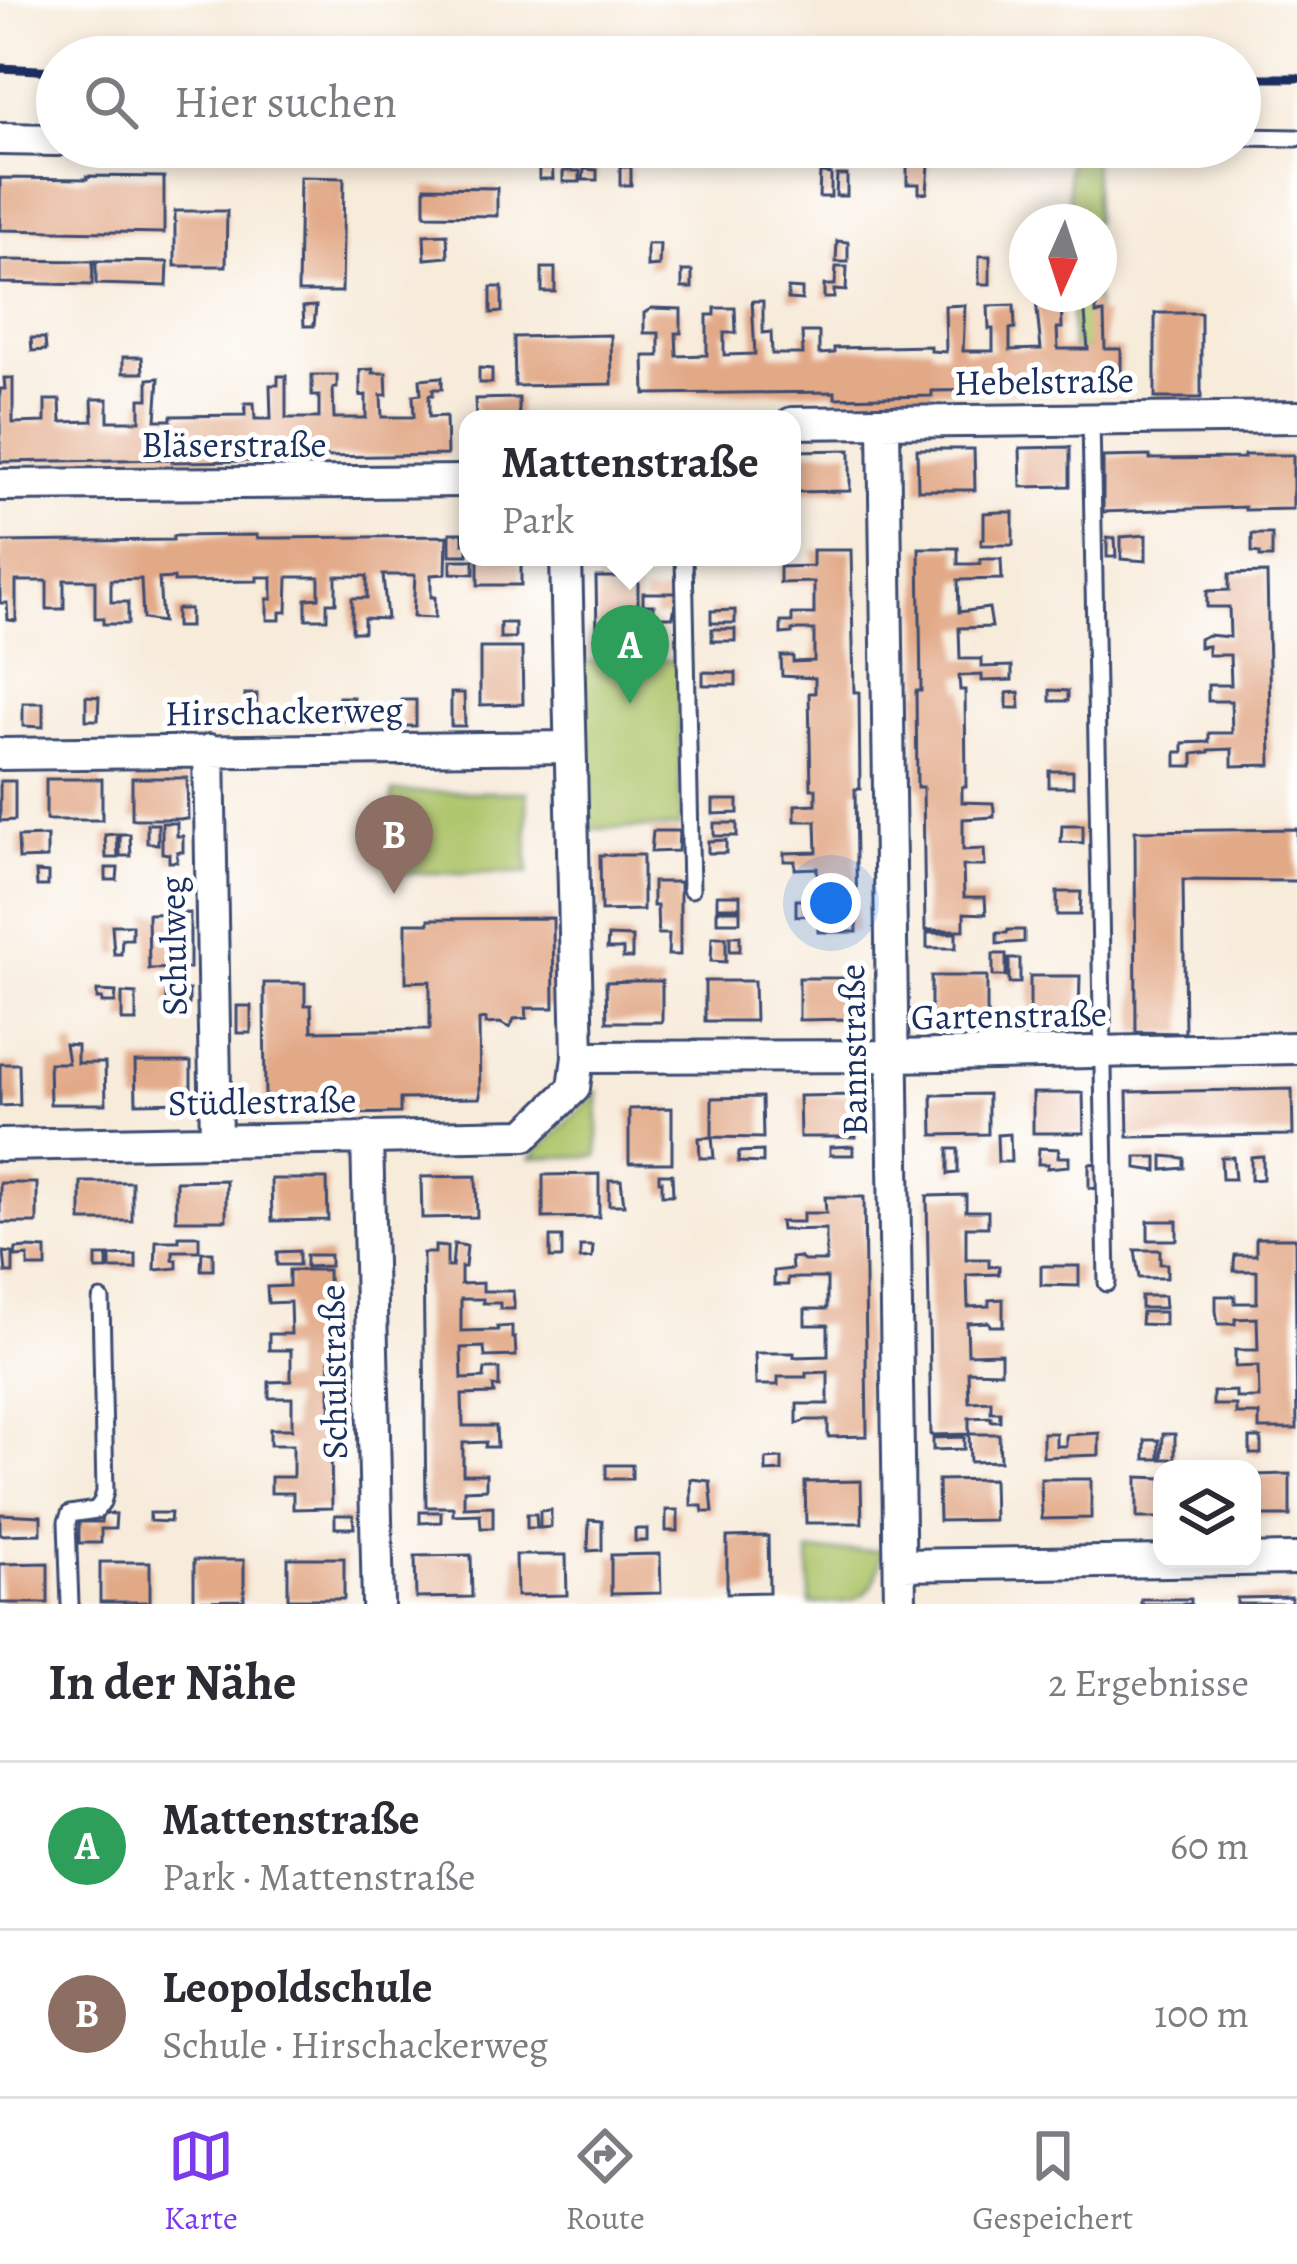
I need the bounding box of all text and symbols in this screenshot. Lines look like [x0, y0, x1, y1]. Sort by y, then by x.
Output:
search box [36, 36, 1261, 168]
icon: search [78, 69, 144, 135]
text: Hier suchen [174, 71, 397, 133]
north arrow [1009, 204, 1117, 312]
street label: Hebelstraße [954, 355, 1134, 407]
popup [459, 410, 801, 566]
street label: Bläserstraße [141, 420, 327, 469]
text: Mattenstraße [501, 431, 759, 493]
text: Park [501, 493, 574, 546]
pin: A [591, 605, 669, 704]
street label: Hirschackerweg [165, 684, 403, 738]
pin: B [355, 795, 433, 894]
your location [801, 873, 861, 933]
street label: Schulweg [147, 876, 199, 1016]
street label: Bannstraße [827, 964, 879, 1136]
street label: Gartenstraße [911, 989, 1107, 1041]
street label: Stüdlestraße [167, 1075, 357, 1127]
street label: Schulstraße [307, 1284, 359, 1460]
map controls [1153, 1460, 1261, 1568]
button: layers [1153, 1460, 1261, 1568]
text: In der Nähe [48, 1647, 297, 1717]
text: 2 Ergebnisse [1048, 1656, 1249, 1709]
text: Mattenstraße [162, 1788, 420, 1850]
text: A [75, 1819, 99, 1872]
text: 60 m [1170, 1819, 1249, 1872]
text: Park · Mattenstraße [162, 1850, 476, 1903]
text: Leopoldschule [162, 1956, 432, 2018]
text: B [75, 1987, 99, 2040]
text: 100 m [1154, 1987, 1249, 2040]
text: Schule · Hirschackerweg [162, 2018, 548, 2071]
tab: Karte [164, 2123, 238, 2240]
tab: Route [566, 2123, 645, 2240]
tab: Gespeichert [972, 2123, 1133, 2240]

